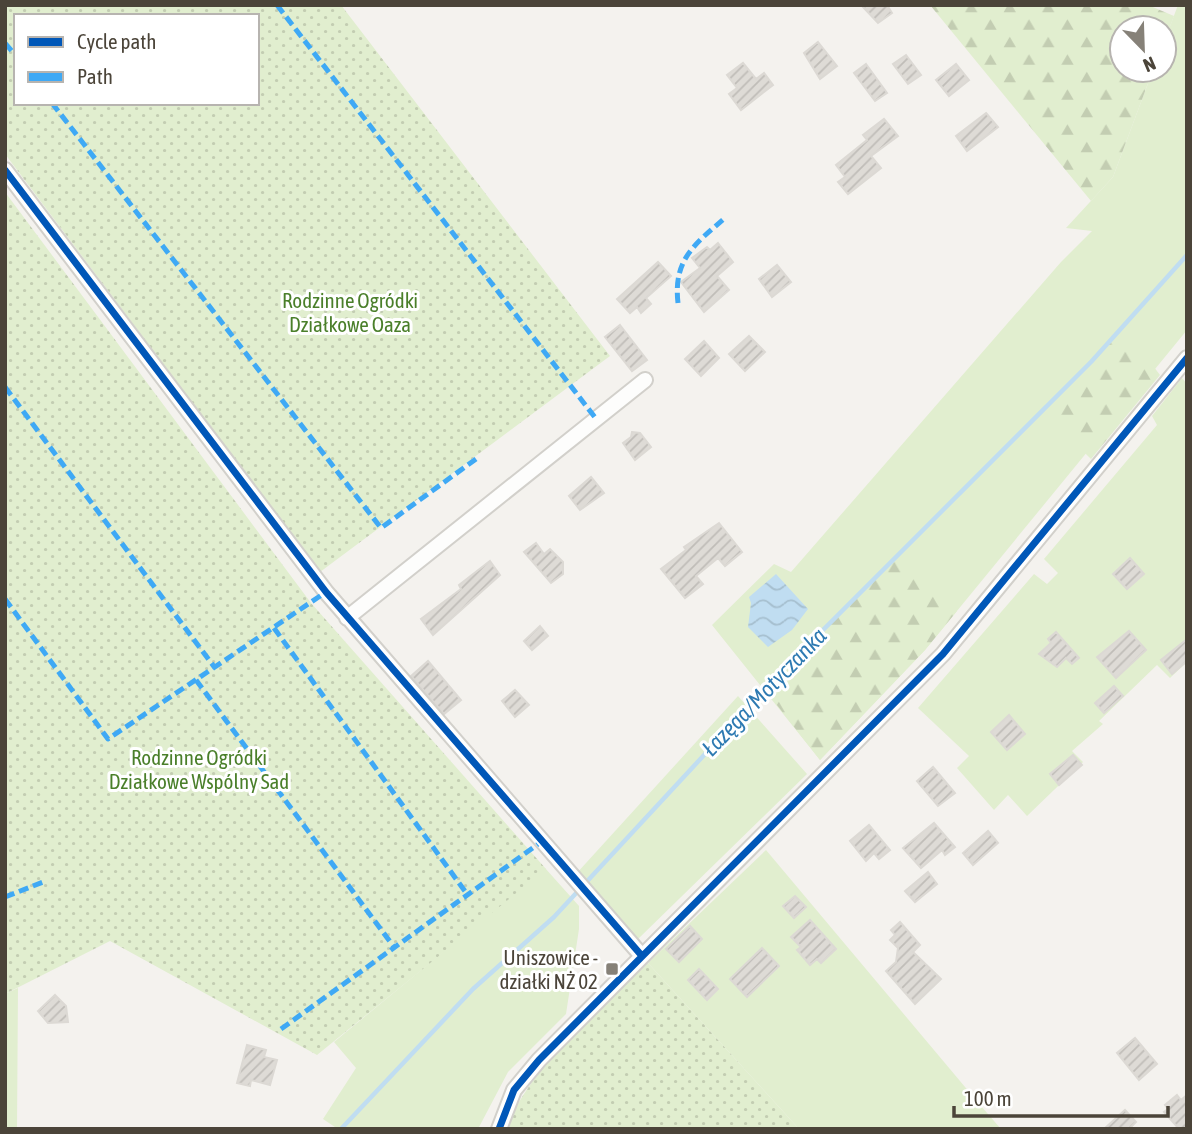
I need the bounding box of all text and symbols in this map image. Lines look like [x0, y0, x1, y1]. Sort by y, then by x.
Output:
legend [14, 14, 259, 105]
north arrow [1108, 14, 1178, 84]
text: Cycle path [77, 29, 156, 53]
text: N [1140, 52, 1159, 77]
text: Path [77, 64, 113, 88]
park label: Rodzinne Ogródki Działkowe Oaza [282, 288, 418, 336]
water label: Łazęga/Motyczanka [697, 623, 832, 761]
park label: Rodzinne Ogródki Działkowe Wspólny Sad [109, 745, 289, 793]
place label: Uniszowice - działki NŻ 02 [500, 945, 598, 993]
marker: Uniszowice - działki NŻ 02 [604, 961, 620, 977]
scale bar [954, 1074, 1168, 1118]
text: 100 m [964, 1086, 1012, 1110]

